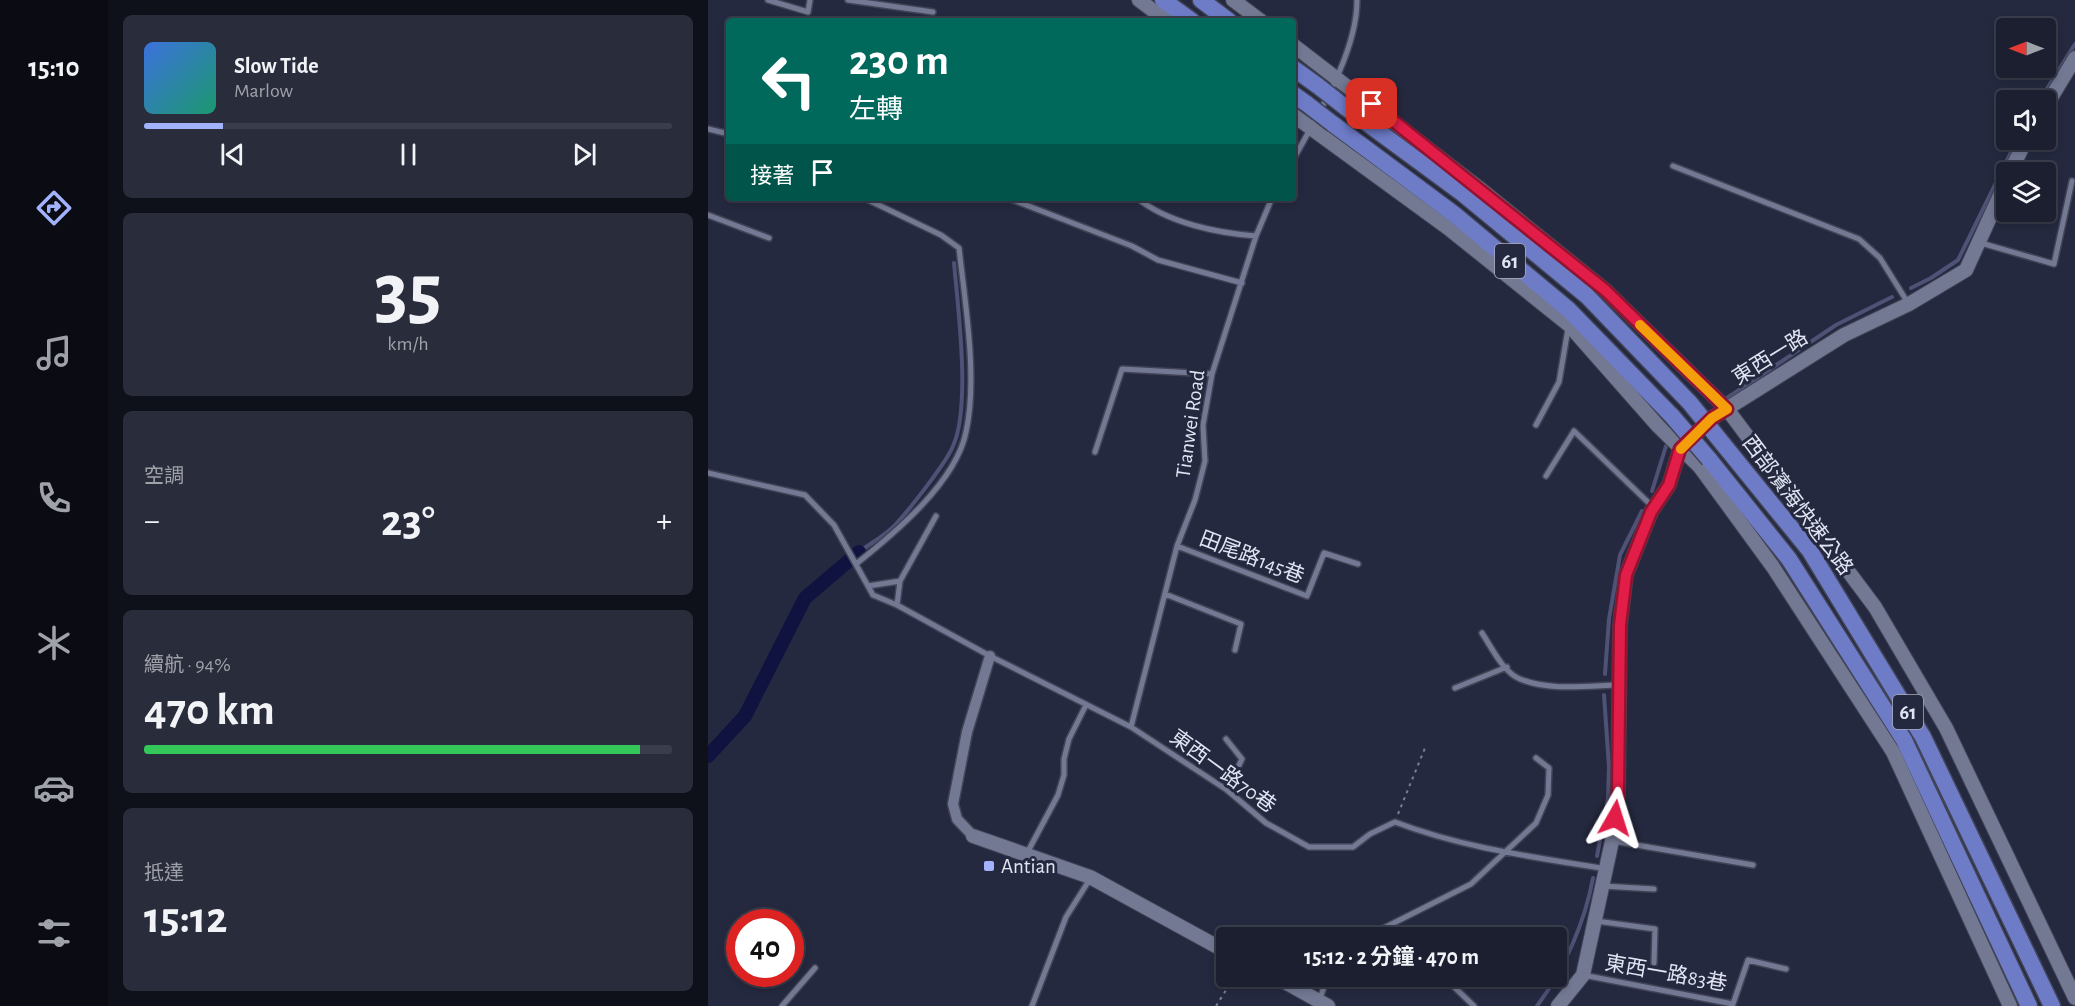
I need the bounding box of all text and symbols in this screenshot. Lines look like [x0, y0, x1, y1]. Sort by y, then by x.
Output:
north arrow [1996, 18, 2056, 78]
map controls [1996, 18, 2056, 222]
text: 230 m [849, 40, 949, 82]
icon: left [750, 42, 828, 120]
text: 15:10 [28, 54, 80, 81]
text: Slow Tide [234, 55, 319, 77]
pin [1346, 78, 1397, 129]
text: Marlow [234, 81, 293, 101]
icon: arrive [1355, 87, 1388, 120]
button: sound [1996, 90, 2056, 150]
text: 左轉 [849, 96, 903, 123]
icon: previous [216, 138, 249, 171]
icon: pause [392, 138, 425, 171]
icon: next [568, 138, 601, 171]
icon: arrive [806, 156, 839, 189]
button: layers [1996, 162, 2056, 222]
text: 接著 [750, 165, 794, 187]
icon: directions [33, 187, 75, 229]
road number: 61 [1495, 244, 1525, 278]
text: 35 [374, 254, 442, 332]
street label: 東西一路 [1729, 325, 1811, 389]
icon: music [33, 332, 75, 374]
text: km/h [387, 334, 429, 354]
street label: Tianwei Road [1173, 368, 1209, 480]
street label: 西部濱海快速公路 [1739, 431, 1857, 579]
text: 空調 [144, 466, 184, 486]
icon: phone [33, 477, 75, 519]
text: 23° [381, 499, 435, 544]
text: − [144, 505, 160, 538]
text: + [656, 505, 672, 538]
street label: 田尾路145巷 [1197, 527, 1307, 587]
icon: climate [33, 622, 75, 664]
text: 續航 · 94% [144, 655, 231, 675]
text: 470 km [144, 688, 275, 733]
road number: 61 [1893, 695, 1923, 729]
street label: 東西一路70巷 [1166, 725, 1280, 817]
icon: car [33, 767, 75, 809]
position arrow [1583, 786, 1647, 850]
place label: Antian [1001, 856, 1056, 877]
marker: Antian [982, 859, 996, 873]
text: 抵達 [144, 863, 184, 883]
text: 15:12 [144, 896, 227, 941]
speed limit sign: 40 [726, 909, 804, 987]
icon: filters [33, 912, 75, 954]
text: 15:12 · 2 分鐘 · 470 m [1304, 946, 1479, 968]
street label: 東西一路83巷 [1603, 951, 1729, 995]

